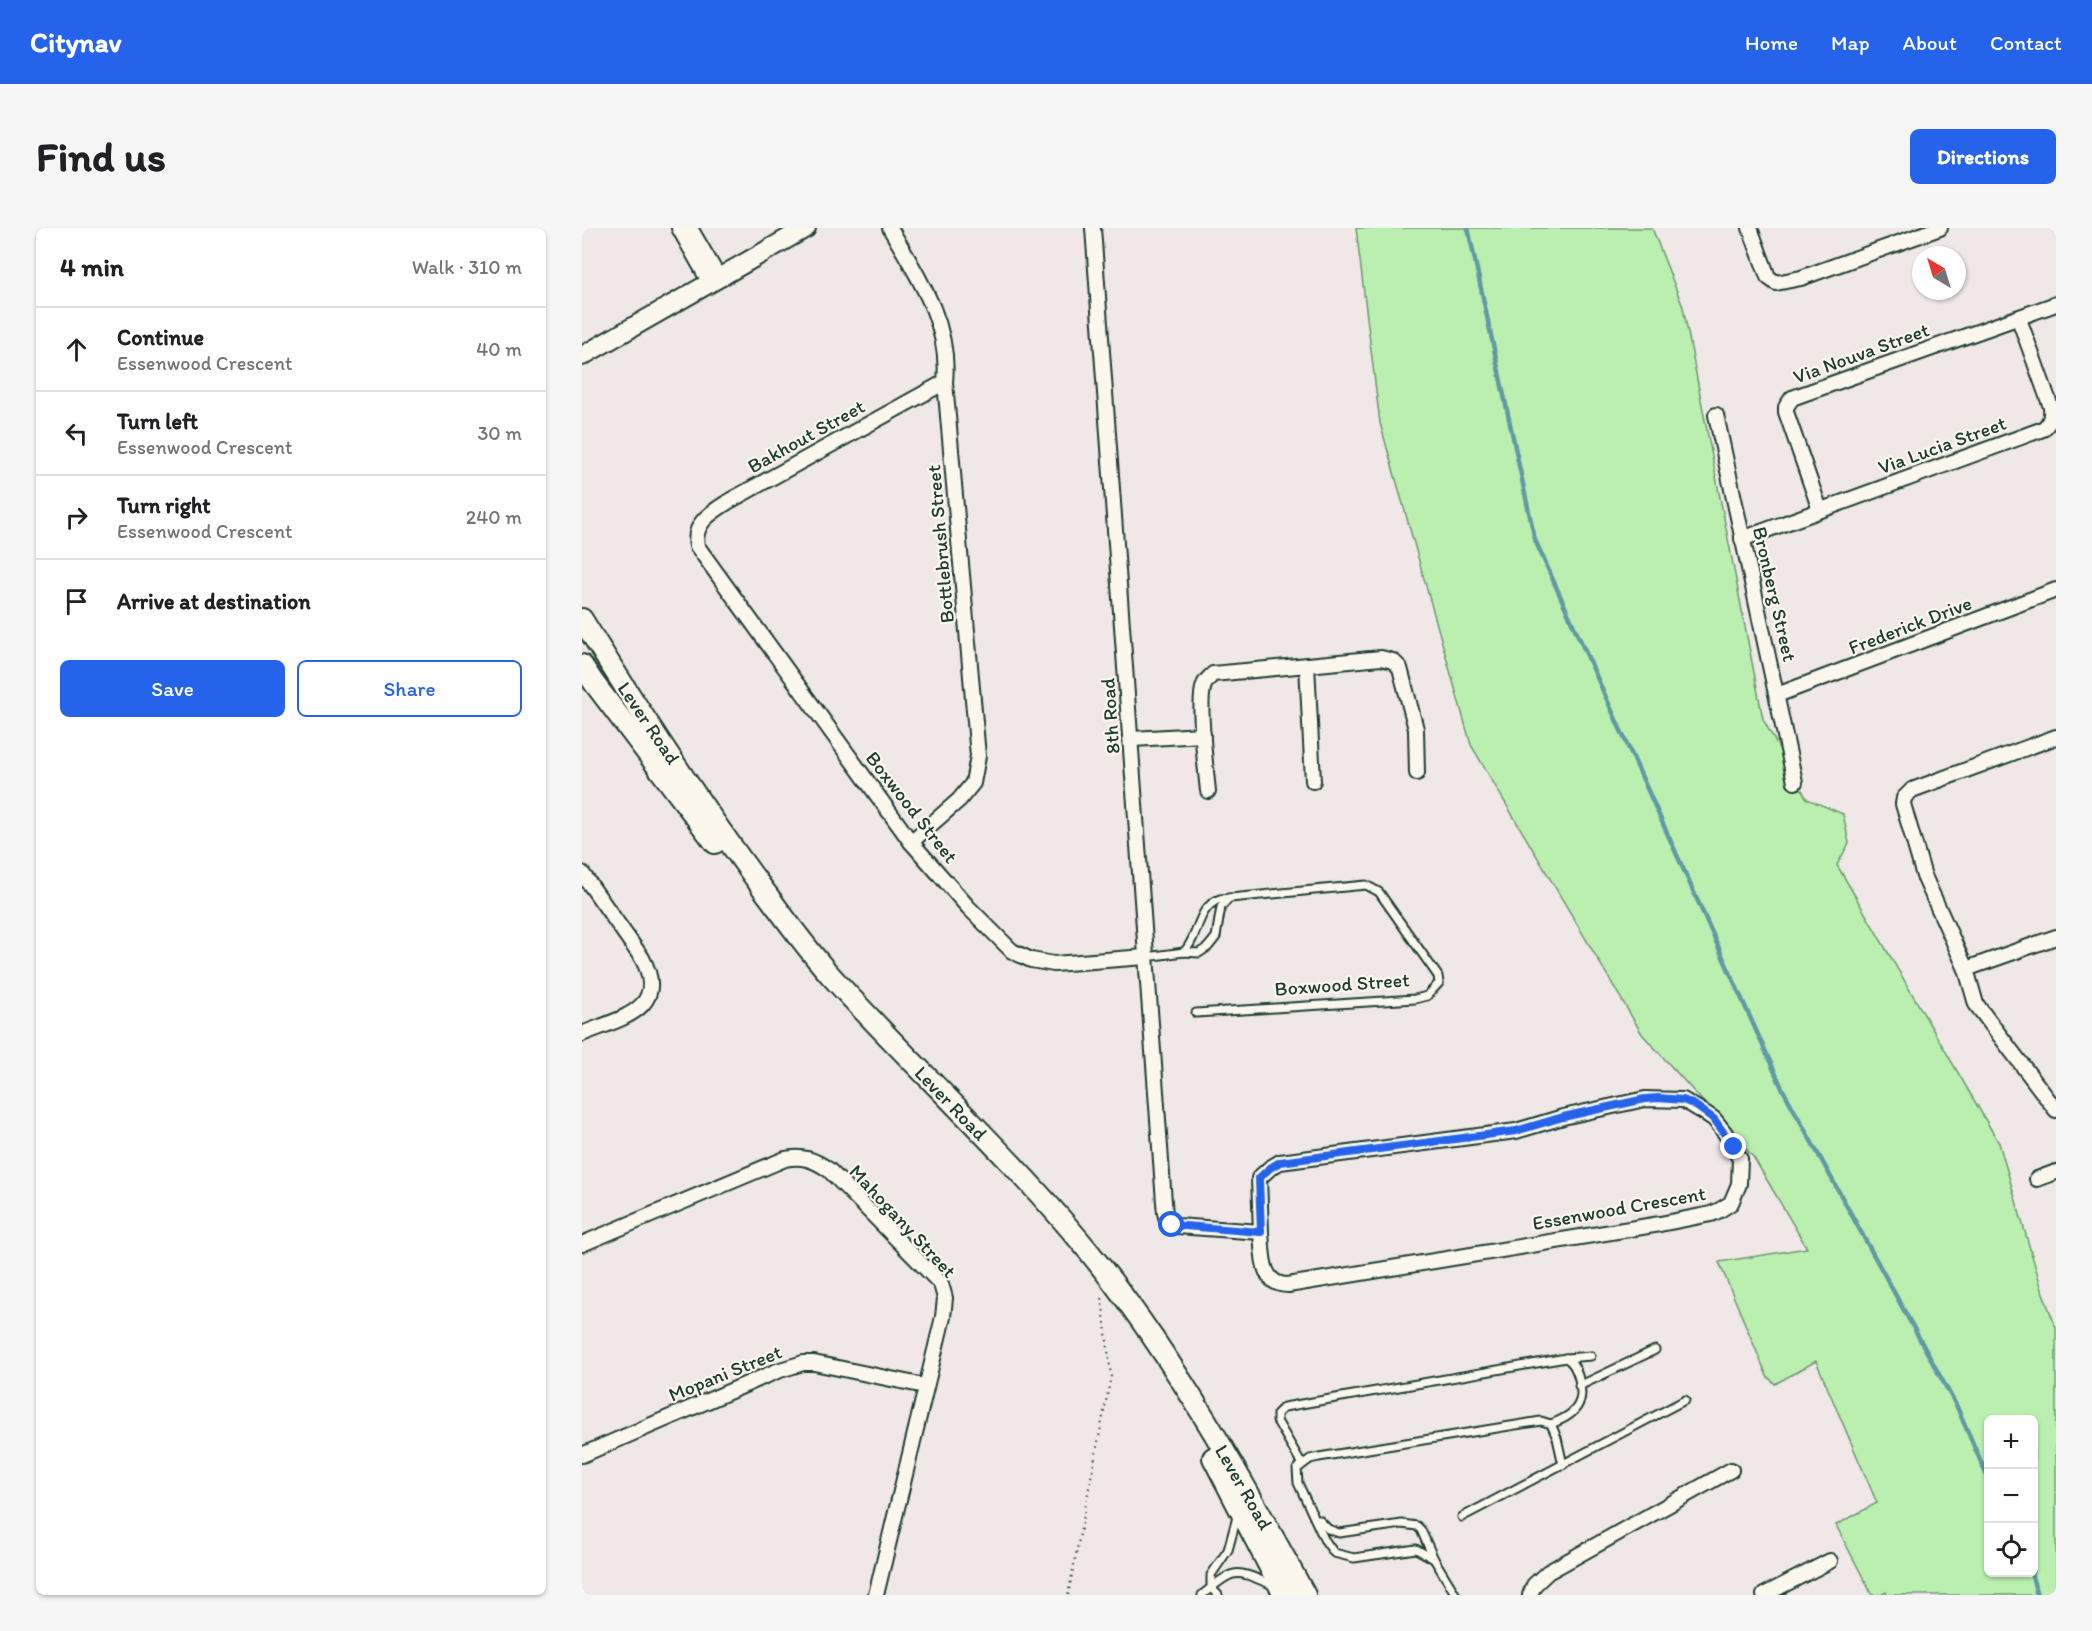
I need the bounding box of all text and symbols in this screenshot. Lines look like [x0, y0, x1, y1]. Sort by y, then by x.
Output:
text: Citynav [30, 25, 121, 59]
text: Home [1745, 30, 1798, 55]
text: Map [1831, 30, 1870, 55]
text: About [1903, 30, 1957, 55]
text: Contact [1990, 30, 2062, 55]
button: Directions [1910, 129, 2056, 184]
text: Find us [36, 131, 166, 182]
north arrow [1912, 246, 1966, 300]
text: 4 min [60, 251, 124, 283]
text: Walk · 310 m [412, 255, 522, 279]
street label: Via Nouva Street [1790, 317, 1932, 389]
text: Continue [117, 324, 204, 351]
icon: ahead [60, 333, 93, 366]
text: 40 m [476, 337, 522, 361]
text: Essenwood Crescent [117, 351, 293, 375]
street label: Bakhout Street [743, 394, 869, 478]
text: Turn left [117, 408, 198, 435]
street label: Via Lucia Street [1875, 411, 2009, 479]
icon: left [60, 417, 93, 450]
text: 30 m [477, 421, 522, 445]
text: Essenwood Crescent [117, 435, 293, 459]
street label: Bottlebrush Street [921, 463, 959, 624]
text: Turn right [117, 492, 211, 519]
icon: right [60, 501, 93, 534]
text: 240 m [466, 505, 522, 529]
text: Essenwood Crescent [117, 519, 293, 543]
street label: Bronberg Street [1748, 524, 1802, 664]
icon: arrive [60, 585, 93, 618]
text: Arrive at destination [117, 588, 311, 615]
street label: Frederick Drive [1845, 591, 1975, 659]
button: Save [60, 660, 285, 717]
button: Share [297, 660, 522, 717]
street label: Lever Road [613, 677, 685, 769]
street label: 8th Road [1095, 677, 1125, 755]
street label: Boxwood Street [861, 746, 963, 868]
street label: Boxwood Street [1274, 967, 1410, 1001]
street label: Lever Road [910, 1061, 992, 1145]
route end [1720, 1133, 1746, 1159]
street label: Mahogany Street [844, 1159, 962, 1283]
street label: Essenwood Crescent [1530, 1181, 1708, 1235]
route start [1158, 1211, 1184, 1237]
street label: Mopani Street [665, 1339, 786, 1407]
map controls [1984, 1415, 2038, 1577]
button: + [1984, 1415, 2038, 1469]
street label: Lever Road [1210, 1440, 1278, 1534]
button: − [1984, 1469, 2038, 1523]
button: locate [1984, 1523, 2038, 1577]

